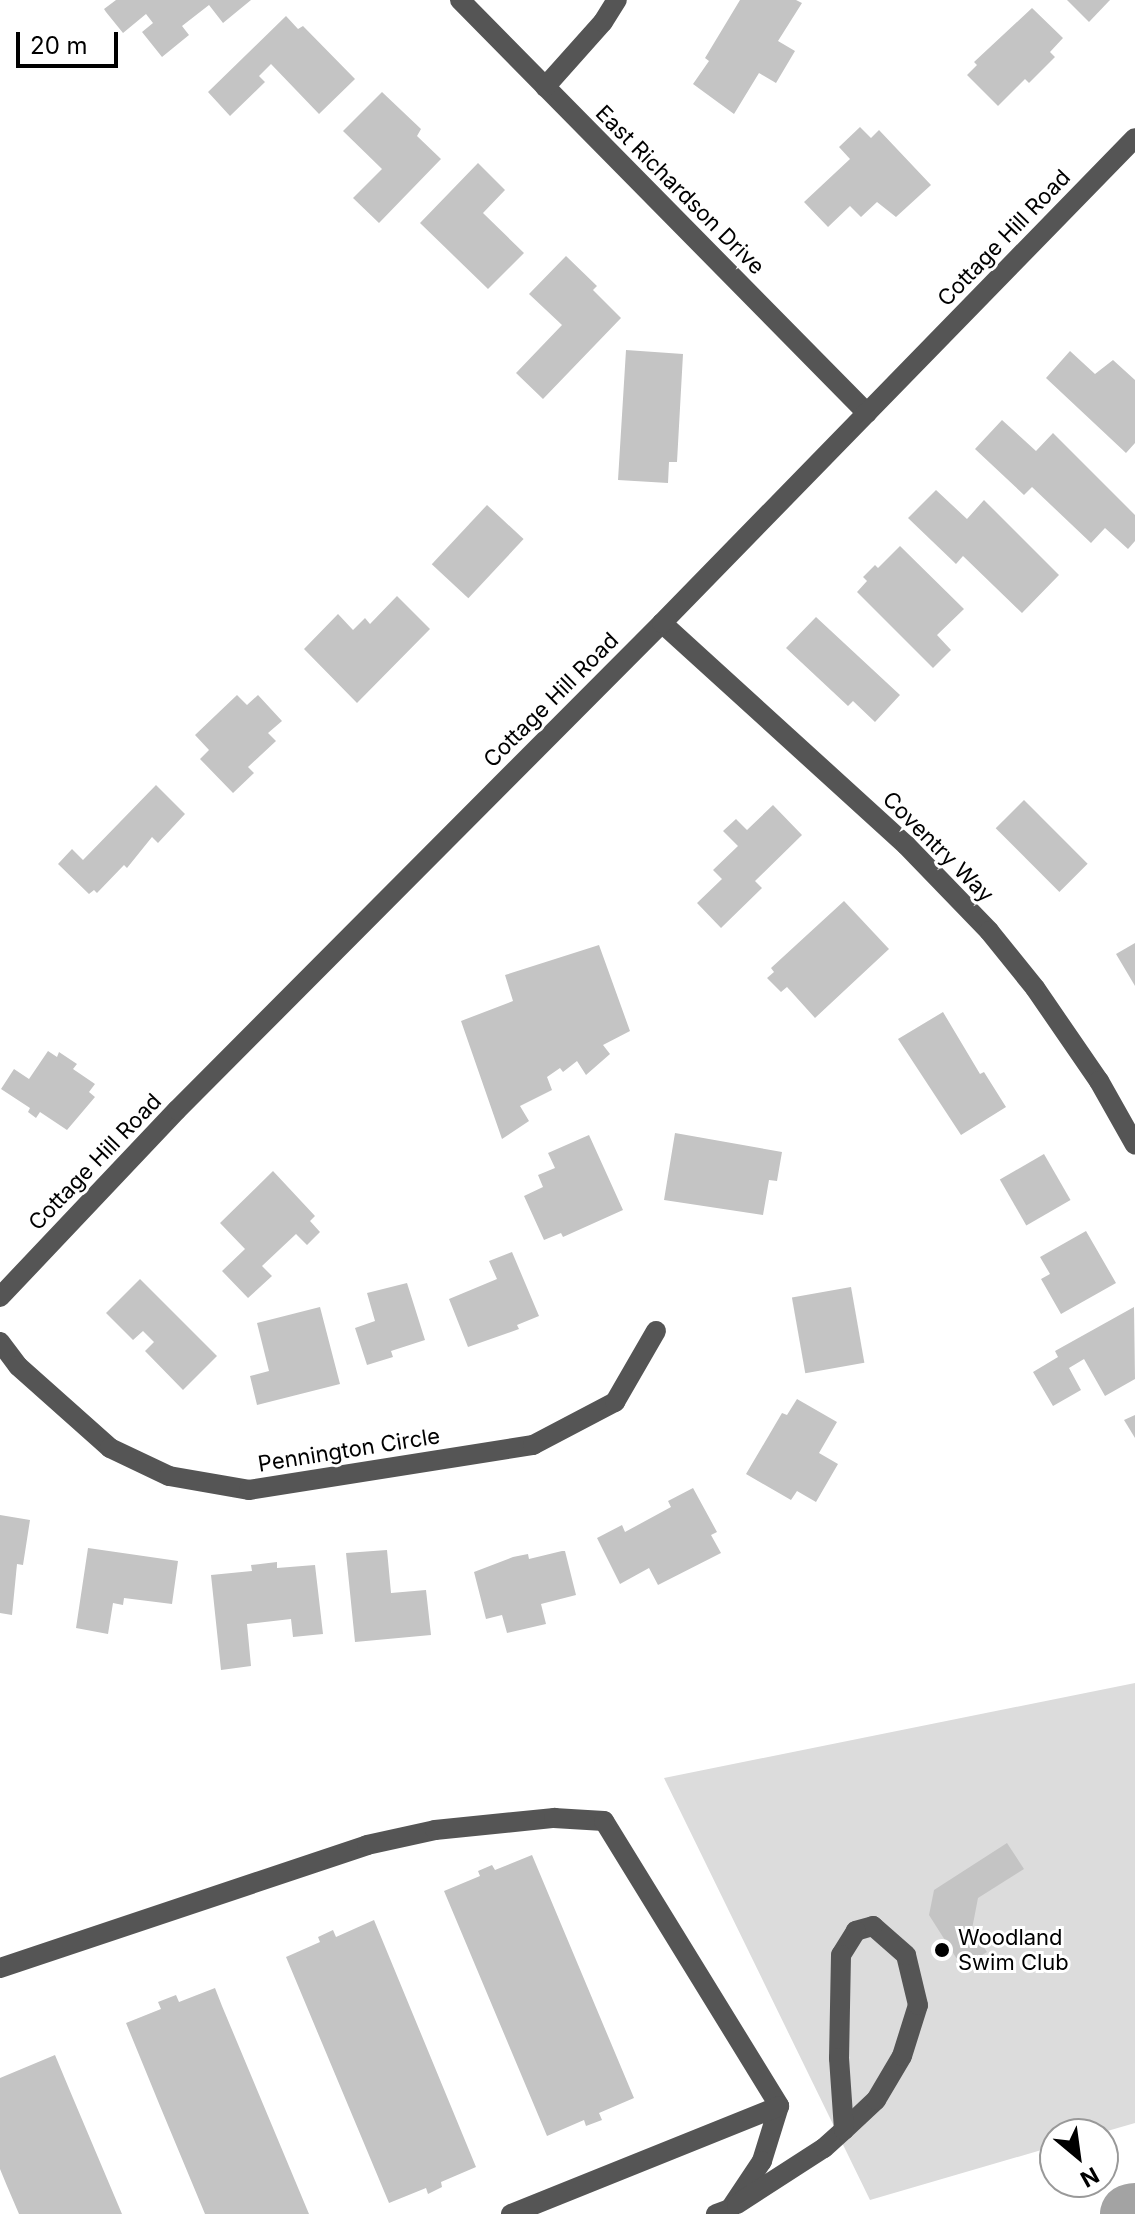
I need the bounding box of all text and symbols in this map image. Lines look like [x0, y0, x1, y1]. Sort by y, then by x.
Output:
scale bar [20, 16, 122, 66]
text: 20 m [30, 31, 88, 60]
street label: East Richardson Drive [590, 100, 770, 280]
street label: Cottage Hill Road [932, 164, 1076, 312]
street label: Cottage Hill Road [478, 627, 624, 773]
street label: Coventry Way [877, 786, 999, 908]
street label: Cottage Hill Road [23, 1088, 167, 1236]
street label: Pennington Circle [256, 1423, 442, 1477]
place label: Woodland Swim Club [958, 1924, 1069, 1976]
marker: Woodland Swim Club [933, 1941, 951, 1959]
north arrow [1039, 2118, 1119, 2198]
text: N [1076, 2162, 1103, 2193]

